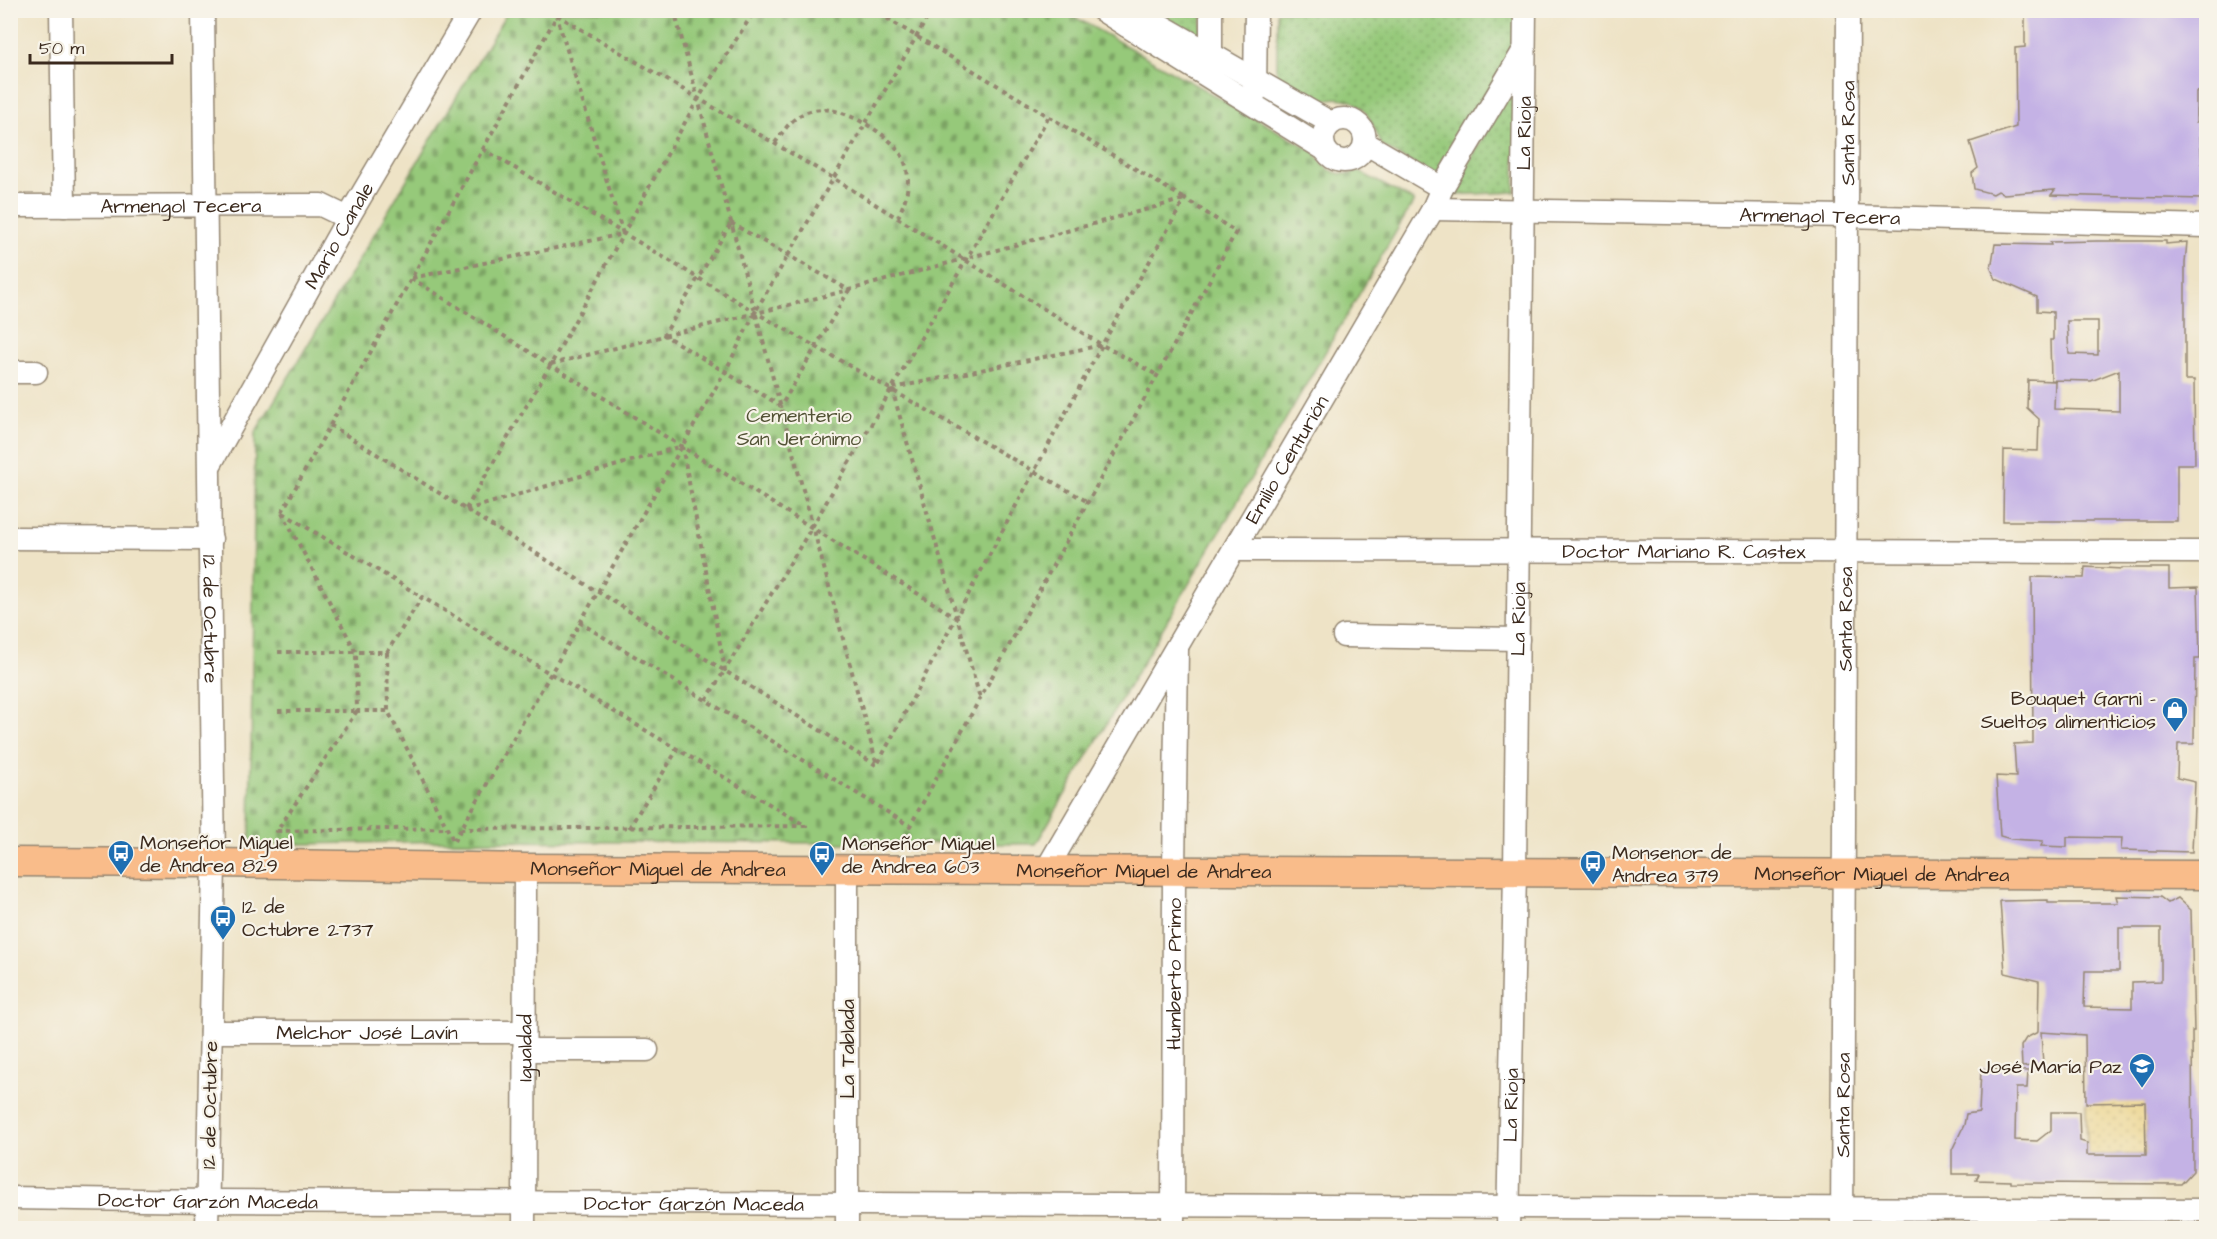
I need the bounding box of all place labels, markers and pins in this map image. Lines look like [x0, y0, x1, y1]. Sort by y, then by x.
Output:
place label: Bouquet Garni - Sueltos alimenticios [1981, 685, 2156, 736]
shop icon: Bouquet Garni - Sueltos alimenticios [2160, 695, 2190, 733]
place label: Monseñor Miguel de Andrea 829 [140, 829, 293, 880]
place label: Monseñor Miguel de Andrea 603 [842, 830, 995, 881]
bus stop icon: Monseñor Miguel de Andrea 829 [106, 838, 136, 876]
bus stop icon: Monseñor Miguel de Andrea 603 [807, 839, 837, 877]
place label: Monsenor de Andrea 379 [1612, 839, 1732, 890]
bus stop icon: Monsenor de Andrea 379 [1578, 848, 1608, 886]
place label: 12 de Octubre 2737 [242, 893, 374, 944]
bus stop icon: 12 de Octubre 2737 [208, 903, 238, 941]
school or university icon: José María Paz [2127, 1051, 2157, 1089]
place label: José María Paz [1980, 1053, 2122, 1081]

